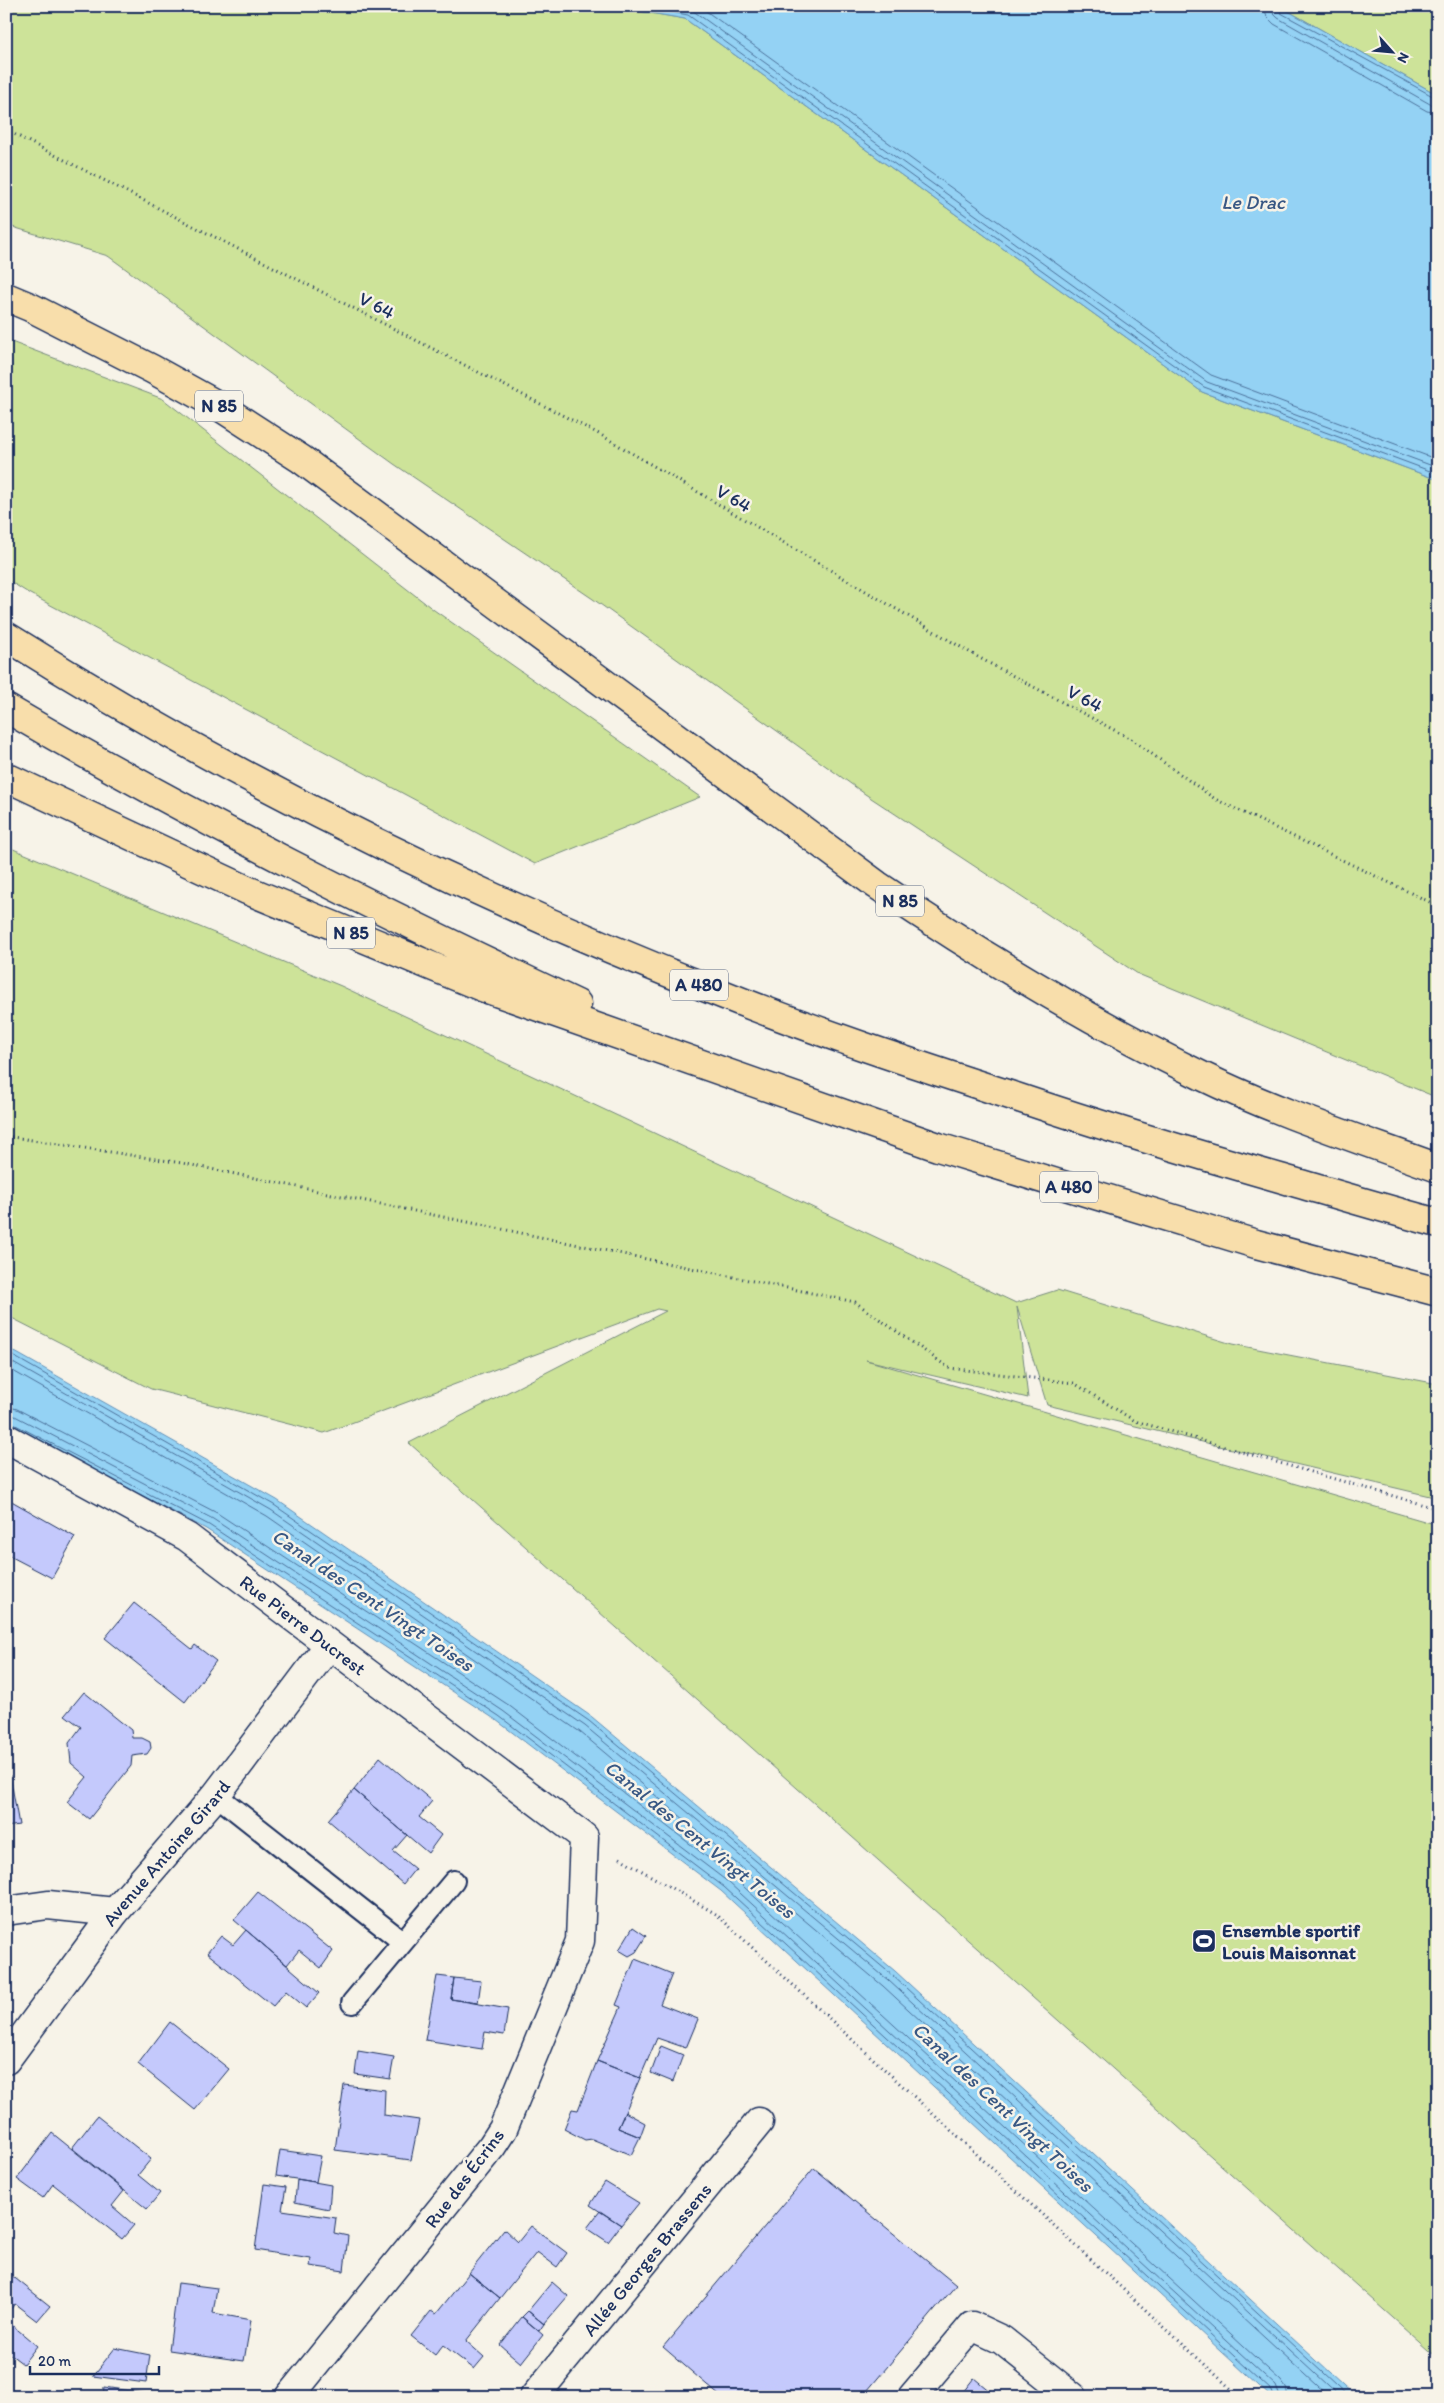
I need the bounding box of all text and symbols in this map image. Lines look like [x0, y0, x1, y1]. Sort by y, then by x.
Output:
north arrow [1366, 28, 1416, 78]
text: N [1393, 50, 1413, 66]
water label: Le Drac [1221, 190, 1287, 214]
street label: V 64 [355, 287, 398, 324]
road number: N 85 [195, 391, 243, 422]
street label: V 64 [712, 479, 755, 518]
street label: V 64 [1063, 680, 1106, 717]
road number: N 85 [876, 886, 924, 916]
road number: N 85 [327, 918, 375, 948]
road number: A 480 [670, 970, 728, 1000]
road number: A 480 [1040, 1172, 1098, 1202]
water label: Canal des Cent Vingt Toises [268, 1524, 479, 1677]
street label: Rue Pierre Ducrest [235, 1570, 371, 1680]
water label: Canal des Cent Vingt Toises [600, 1755, 801, 1924]
street label: Avenue Antoine Girard [98, 1776, 235, 1931]
place label: Ensemble sportif Louis Maisonnat [1222, 1919, 1361, 1964]
sports icon: Ensemble sportif Louis Maisonnat [1191, 1928, 1217, 1954]
water label: Canal des Cent Vingt Toises [908, 2017, 1099, 2198]
street label: Rue des Écrins [420, 2124, 509, 2232]
street label: Allée Georges Brassens [578, 2178, 716, 2341]
scale bar [30, 2343, 159, 2375]
text: 20 m [38, 2352, 72, 2370]

